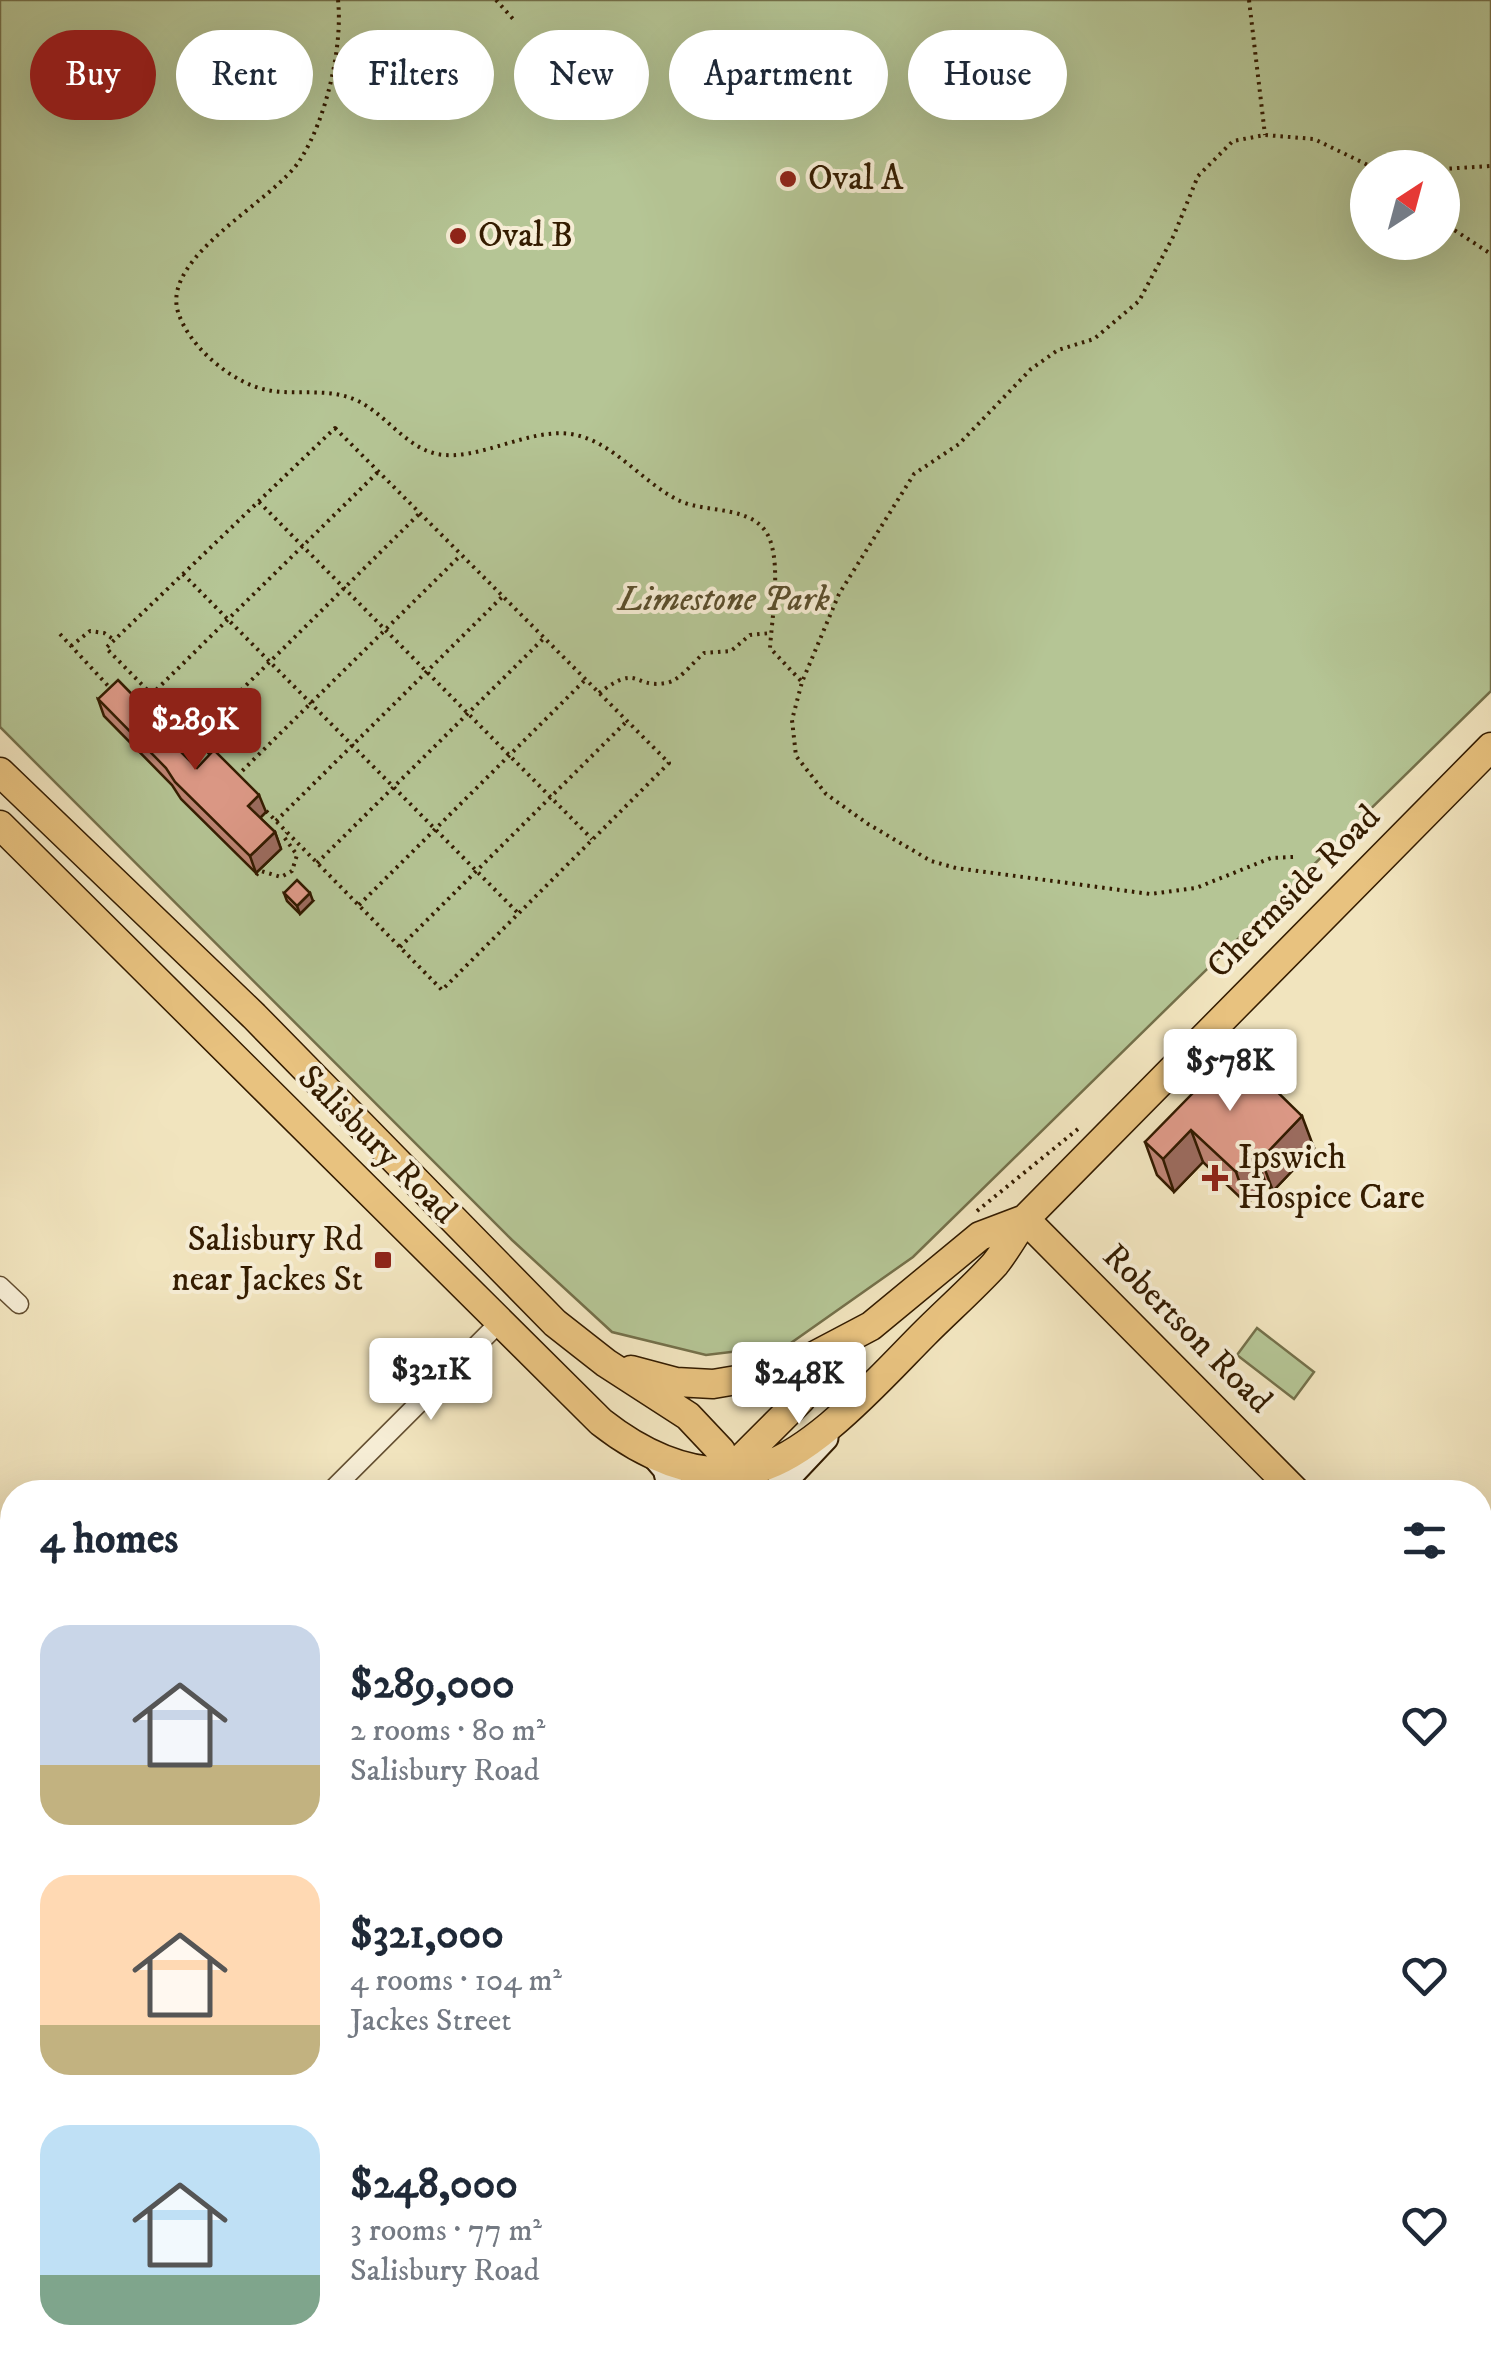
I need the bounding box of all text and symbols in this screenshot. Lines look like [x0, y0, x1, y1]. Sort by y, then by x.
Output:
chip: Buy [30, 30, 156, 120]
chip: Rent [176, 30, 313, 120]
chip: Filters [333, 30, 494, 120]
chip: New [514, 30, 649, 120]
chip: Apartment [669, 30, 888, 120]
chip: House [908, 30, 1067, 120]
north arrow [1350, 150, 1460, 260]
map controls [1350, 150, 1460, 260]
place label: Oval A [808, 157, 904, 201]
marker: Oval A [777, 168, 799, 190]
place label: Oval B [478, 214, 573, 258]
marker: Oval B [447, 225, 469, 247]
park label: Limestone Park [616, 578, 830, 622]
pin: $289K [125, 688, 265, 773]
text: $289K [151, 700, 239, 740]
street label: Chermside Road [1198, 795, 1391, 988]
pin: $578K [1160, 1029, 1300, 1114]
text: $578K [1186, 1041, 1274, 1081]
street label: Salisbury Road [288, 1056, 466, 1234]
place label: Ipswich Hospice Care [1238, 1136, 1425, 1220]
marker: Ipswich Hospice Care [1202, 1165, 1228, 1191]
place label: Salisbury Rd near Jackes St [171, 1218, 364, 1302]
street label: Robertson Road [1093, 1235, 1282, 1424]
marker: Salisbury Rd near Jackes St [372, 1249, 394, 1271]
pin: $321K [361, 1338, 501, 1423]
pin: $248K [729, 1342, 869, 1427]
text: $321K [391, 1350, 471, 1390]
text: $248K [754, 1354, 844, 1394]
icon: filters [1397, 1513, 1452, 1568]
text: 4 homes [40, 1514, 178, 1566]
text: $289,000 [350, 1659, 515, 1711]
icon: home [120, 1665, 240, 1785]
icon: heart [1397, 1698, 1452, 1753]
text: 2 rooms · 80 m² [350, 1711, 545, 1751]
text: Salisbury Road [350, 1751, 540, 1791]
text: $321,000 [350, 1909, 504, 1961]
icon: home [120, 1915, 240, 2035]
icon: heart [1397, 1948, 1452, 2003]
text: 4 rooms · 104 m² [350, 1961, 562, 2001]
text: Jackes Street [350, 2001, 512, 2041]
text: $248,000 [350, 2159, 518, 2211]
icon: home [120, 2165, 240, 2285]
icon: heart [1397, 2198, 1452, 2253]
text: 3 rooms · 77 m² [350, 2211, 542, 2251]
text: Salisbury Road [350, 2251, 540, 2291]

